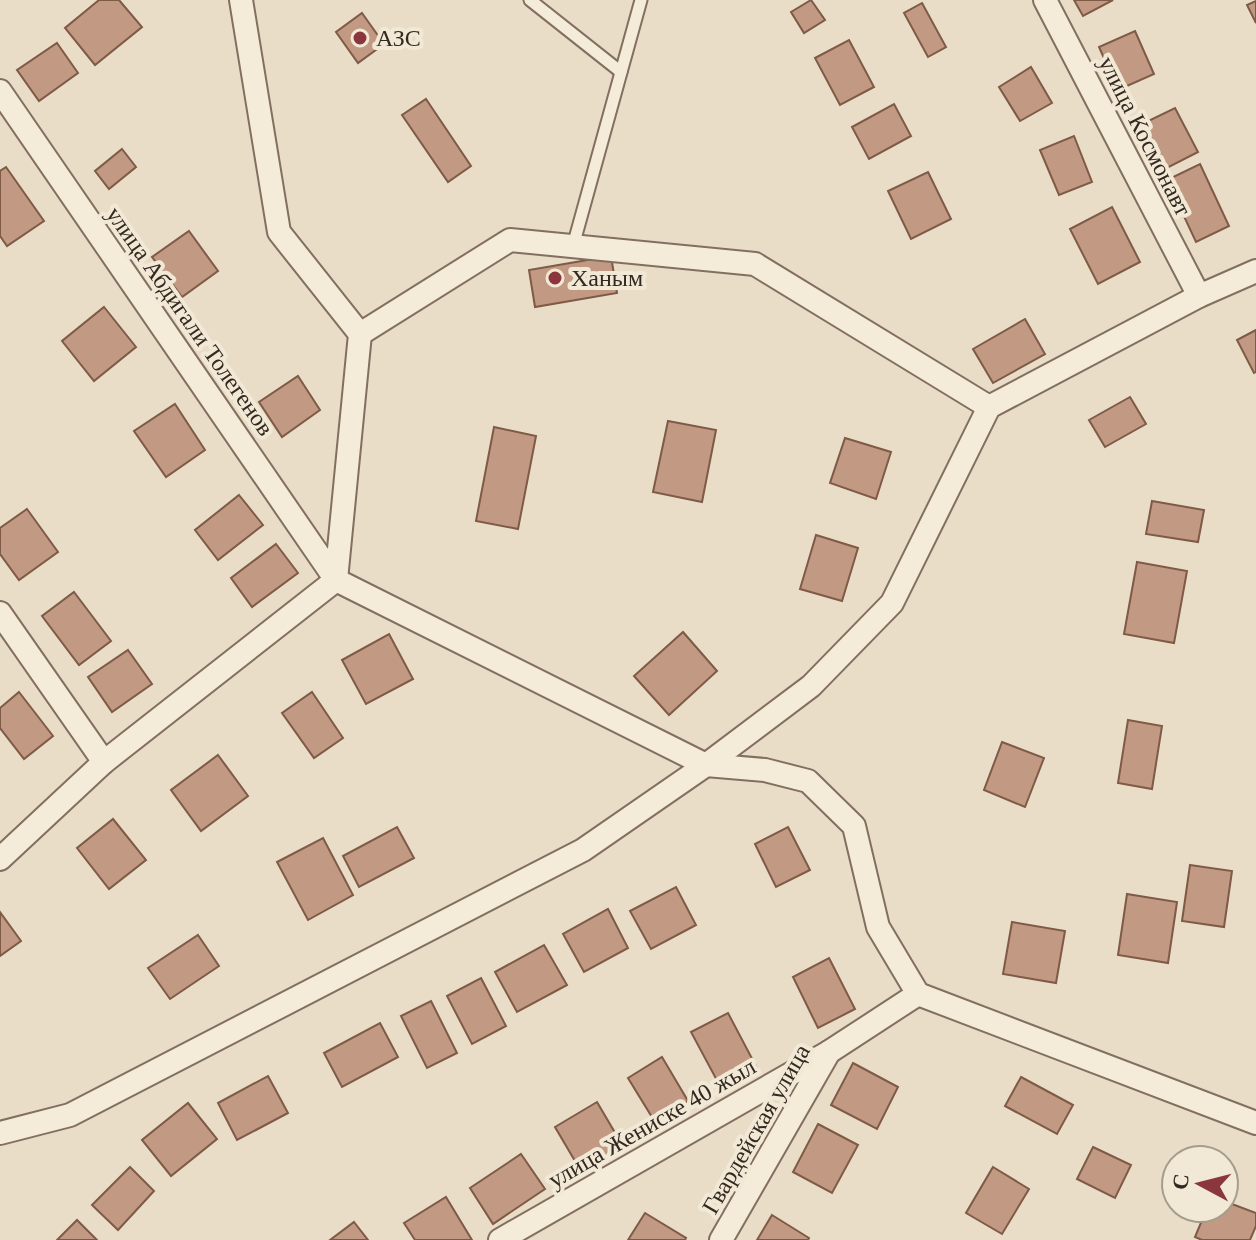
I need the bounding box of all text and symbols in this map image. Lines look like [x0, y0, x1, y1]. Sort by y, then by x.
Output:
place label: АЗС [376, 25, 421, 51]
marker: АЗС [351, 29, 369, 47]
street label: улица Космонавт [1094, 52, 1197, 220]
street label: улица Абдигали Толегенов [101, 202, 279, 440]
place label: Ханым [571, 265, 643, 291]
marker: Ханым [546, 269, 564, 287]
street label: Гвардейская улица [697, 1040, 815, 1218]
street label: улица Жениске 40 жыл [544, 1053, 760, 1193]
north arrow [1160, 1144, 1240, 1224]
text: С [1167, 1172, 1194, 1191]

